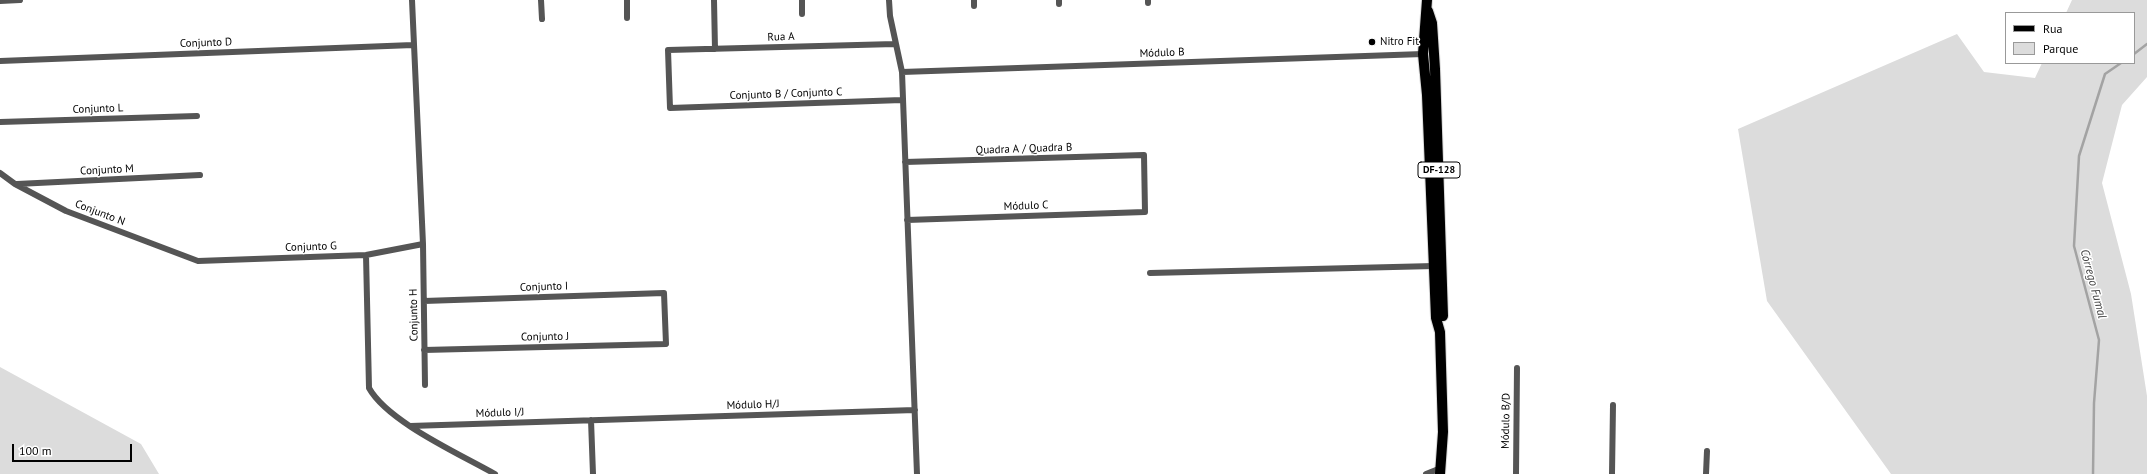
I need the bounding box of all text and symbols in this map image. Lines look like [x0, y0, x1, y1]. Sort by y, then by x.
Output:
legend [2005, 12, 2135, 64]
text: Rua [2043, 21, 2062, 36]
street label: Rua A [767, 30, 795, 44]
street label: Conjunto D [180, 35, 232, 51]
place label: Nitro Fit [1380, 35, 1419, 49]
marker: Nitro Fit [1367, 37, 1377, 47]
text: Parque [2043, 41, 2078, 56]
street label: Módulo B [1139, 46, 1185, 60]
street label: Conjunto B / Conjunto C [729, 85, 843, 103]
street label: Conjunto L [72, 102, 124, 116]
street label: Quadra A / Quadra B [976, 141, 1072, 157]
street label: Conjunto M [80, 162, 134, 178]
road number: DF-128 [1418, 162, 1460, 178]
street label: Conjunto N [73, 197, 127, 229]
street label: Módulo C [1003, 199, 1049, 213]
street label: Conjunto G [285, 239, 337, 255]
water label: Córrego Fumal [2077, 248, 2109, 320]
street label: Conjunto I [520, 280, 568, 294]
street label: Conjunto H [407, 289, 421, 341]
street label: Conjunto J [521, 330, 569, 344]
street label: Módulo B/D [1499, 393, 1513, 449]
street label: Módulo H/J [726, 397, 780, 413]
street label: Módulo I/J [475, 406, 525, 420]
scale bar [14, 436, 134, 462]
text: 100 m [19, 443, 52, 458]

